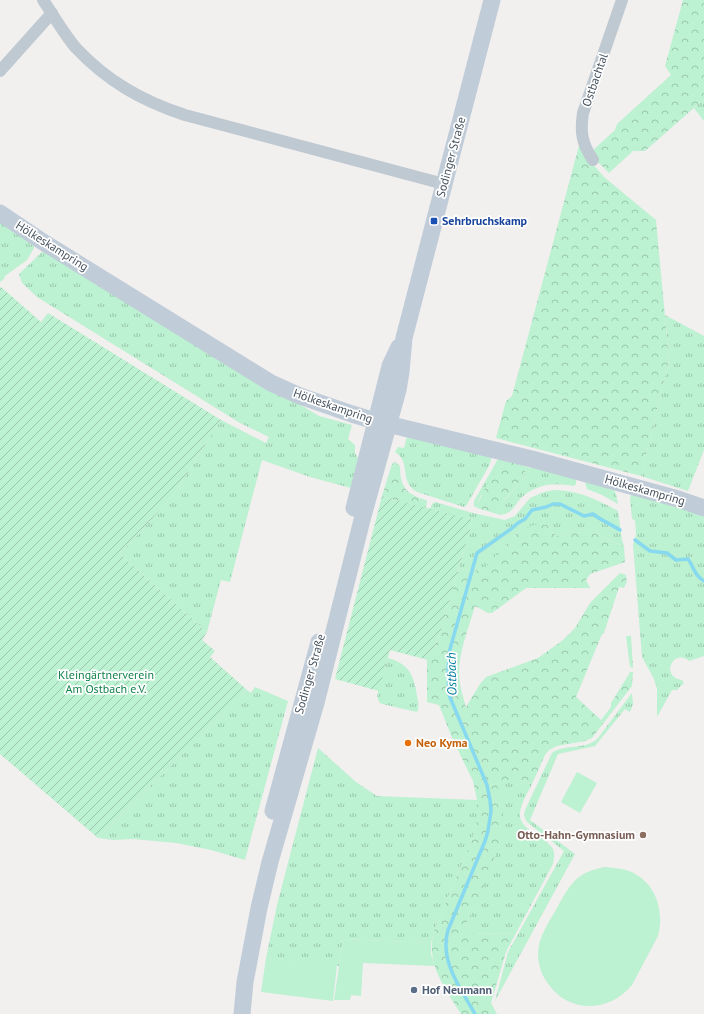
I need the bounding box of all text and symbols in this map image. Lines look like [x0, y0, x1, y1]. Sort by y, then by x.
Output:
street label: Ostbachtal [578, 51, 611, 108]
street label: Sodinger Straße [433, 115, 468, 199]
place label: Sehrbruchskamp [442, 213, 528, 228]
marker: Sehrbruchskamp [429, 216, 439, 226]
street label: Hölkeskampring [13, 217, 91, 274]
street label: Hölkeskampring [291, 385, 375, 426]
street label: Hölkeskampring [603, 471, 687, 508]
street label: Sodinger Straße [291, 632, 328, 716]
water label: Ostbach [443, 652, 460, 696]
park label: Kleingärtnerverein Am Ostbach e.V. [58, 667, 154, 696]
place label: Neo Kyma [416, 735, 468, 750]
marker: Neo Kyma [403, 738, 413, 748]
place label: Otto-Hahn-Gymnasium [517, 827, 635, 842]
marker: Otto-Hahn-Gymnasium [638, 830, 648, 840]
place label: Hof Neumann [422, 982, 492, 997]
marker: Hof Neumann [409, 985, 419, 995]

